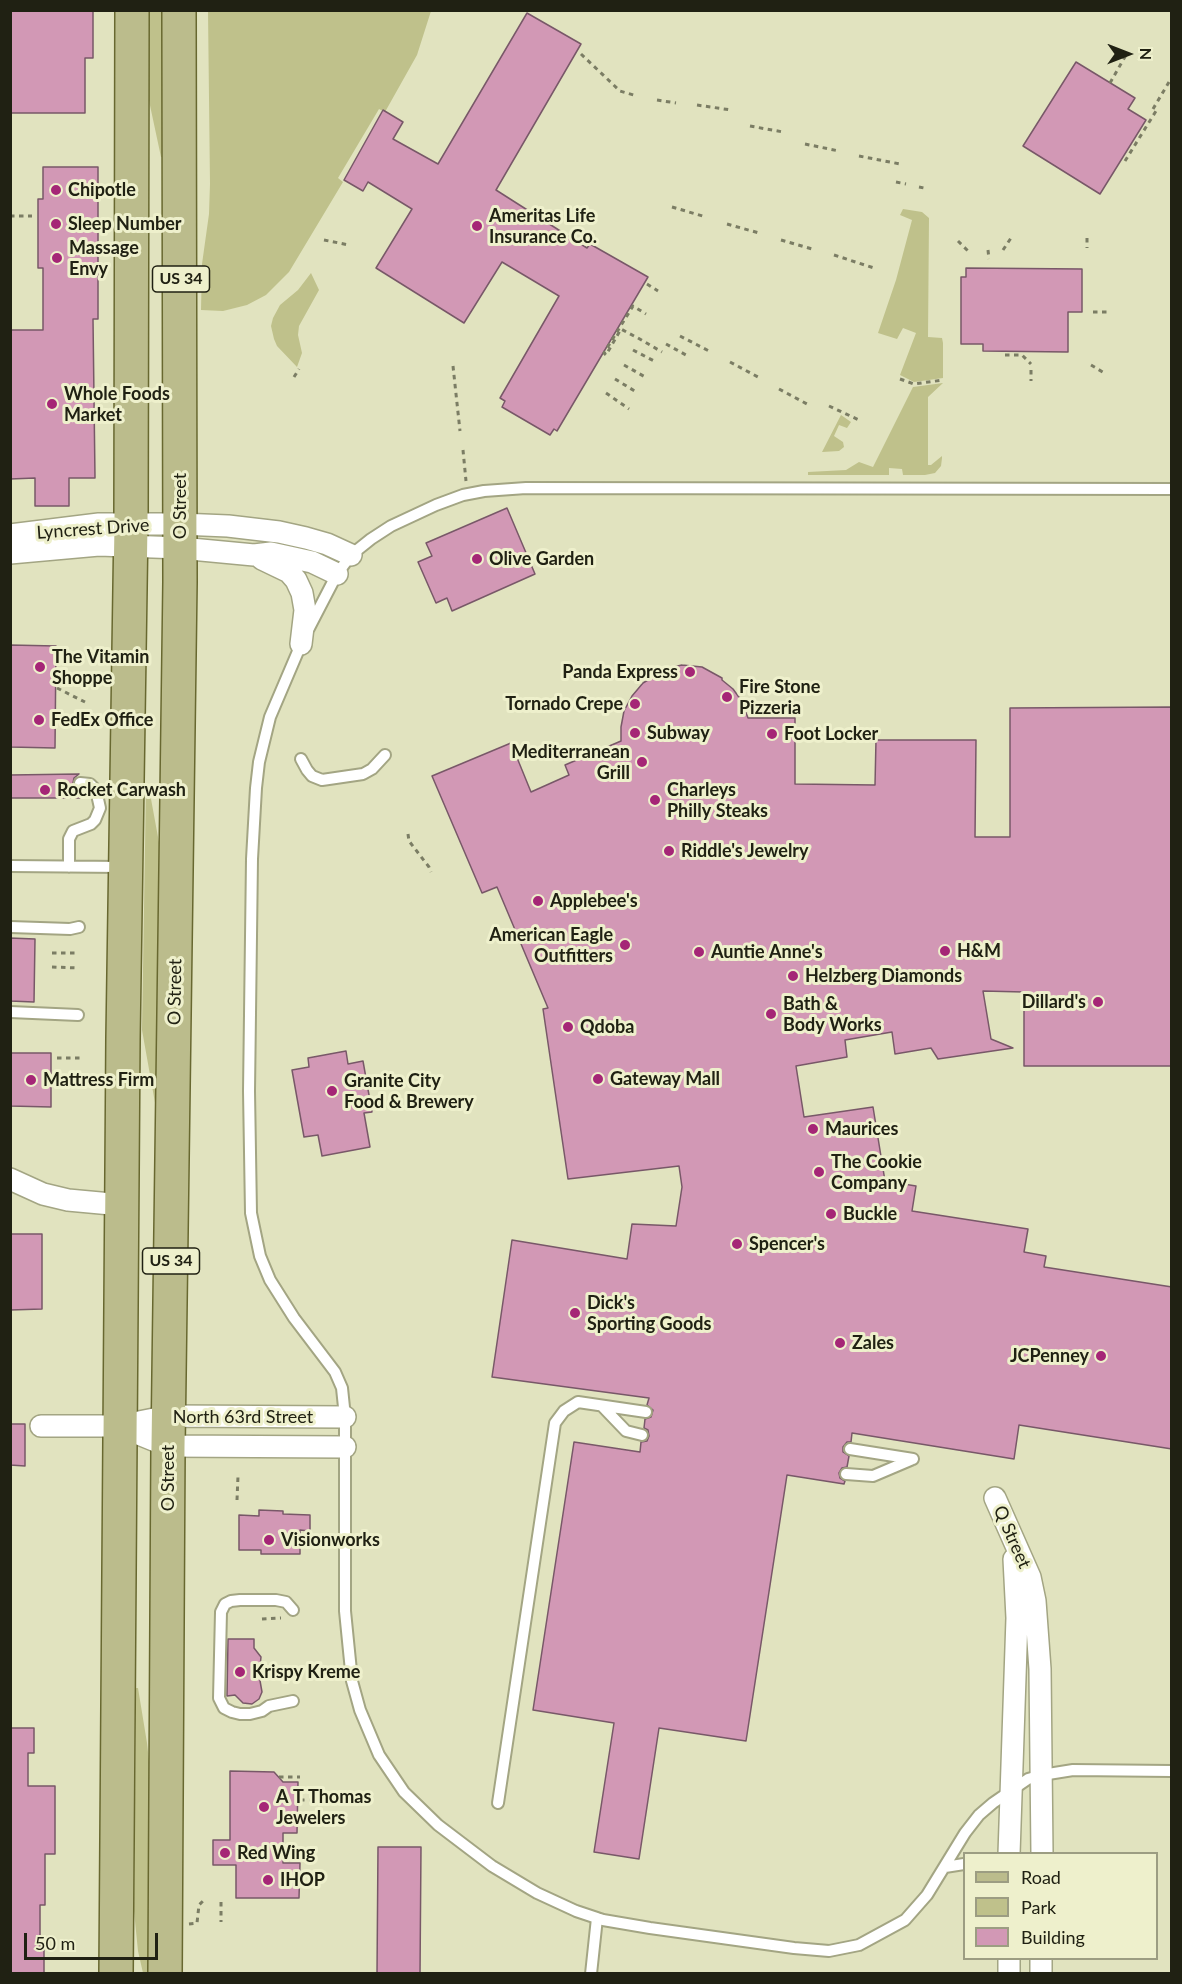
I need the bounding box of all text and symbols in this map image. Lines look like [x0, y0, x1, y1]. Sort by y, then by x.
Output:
north arrow [1098, 24, 1158, 84]
text: N [1137, 48, 1156, 60]
place label: Chipotle [68, 179, 136, 201]
marker: Chipotle [49, 183, 63, 197]
place label: Ameritas Life Insurance Co. [489, 205, 597, 248]
place label: Sleep Number [68, 213, 182, 235]
marker: Sleep Number [49, 217, 63, 231]
marker: Ameritas Life Insurance Co. [470, 219, 484, 233]
place label: Massage Envy [69, 237, 139, 280]
marker: Massage Envy [50, 251, 64, 265]
road number: US 34 [152, 266, 210, 292]
place label: Whole Foods Market [64, 383, 170, 426]
marker: Whole Foods Market [45, 397, 59, 411]
street label: O Street [169, 473, 191, 539]
street label: Lyncrest Drive [36, 514, 150, 544]
place label: Olive Garden [489, 548, 594, 570]
marker: Olive Garden [470, 552, 484, 566]
place label: The Vitamin Shoppe [52, 646, 149, 688]
marker: The Vitamin Shoppe [33, 660, 47, 674]
place label: Panda Express [562, 661, 678, 683]
marker: Panda Express [683, 665, 697, 679]
place label: Fire Stone Pizzeria [739, 676, 820, 718]
marker: Fire Stone Pizzeria [720, 690, 734, 704]
place label: Tornado Crepe [505, 693, 623, 715]
marker: Tornado Crepe [628, 697, 642, 711]
place label: FedEx Office [51, 709, 153, 731]
marker: FedEx Office [32, 713, 46, 727]
place label: Subway [647, 722, 710, 744]
place label: Foot Locker [784, 723, 878, 745]
marker: Subway [628, 726, 642, 740]
marker: Foot Locker [765, 727, 779, 741]
place label: Mediterranean Grill [511, 741, 630, 783]
marker: Mediterranean Grill [635, 755, 649, 769]
place label: Rocket Carwash [57, 779, 186, 801]
place label: Charleys Philly Steaks [667, 779, 768, 822]
marker: Rocket Carwash [38, 783, 52, 797]
marker: Charleys Philly Steaks [648, 793, 662, 807]
place label: Riddle's Jewelry [681, 840, 809, 862]
marker: Riddle's Jewelry [662, 844, 676, 858]
place label: Applebee's [550, 890, 638, 912]
marker: Applebee's [531, 894, 545, 908]
place label: American Eagle Outfitters [489, 924, 613, 966]
marker: American Eagle Outfitters [618, 938, 632, 952]
place label: H&M [957, 940, 1001, 962]
place label: Auntie Anne's [711, 941, 823, 963]
marker: H&M [938, 944, 952, 958]
marker: Auntie Anne's [692, 945, 706, 959]
street label: O Street [164, 959, 186, 1025]
place label: Helzberg Diamonds [805, 965, 962, 987]
marker: Helzberg Diamonds [786, 969, 800, 983]
place label: Dillard's [1022, 991, 1086, 1013]
place label: Bath & Body Works [783, 993, 882, 1036]
marker: Dillard's [1091, 995, 1105, 1009]
marker: Bath & Body Works [764, 1007, 778, 1021]
place label: Qdoba [580, 1016, 634, 1038]
marker: Qdoba [561, 1020, 575, 1034]
place label: Gateway Mall [610, 1068, 720, 1090]
place label: Mattress Firm [43, 1069, 154, 1091]
place label: Granite City Food & Brewery [344, 1070, 474, 1112]
marker: Gateway Mall [591, 1072, 605, 1086]
marker: Mattress Firm [24, 1073, 38, 1087]
marker: Granite City Food & Brewery [325, 1084, 339, 1098]
place label: Maurices [825, 1118, 898, 1140]
marker: Maurices [806, 1122, 820, 1136]
place label: The Cookie Company [831, 1151, 922, 1194]
marker: The Cookie Company [812, 1165, 826, 1179]
place label: Buckle [843, 1203, 897, 1225]
marker: Buckle [824, 1207, 838, 1221]
place label: Spencer's [749, 1233, 825, 1255]
marker: Spencer's [730, 1237, 744, 1251]
road number: US 34 [142, 1248, 200, 1274]
place label: Dick's Sporting Goods [587, 1292, 711, 1334]
marker: Dick's Sporting Goods [568, 1306, 582, 1320]
place label: Zales [852, 1332, 894, 1354]
marker: Zales [833, 1336, 847, 1350]
place label: JCPenney [1010, 1345, 1089, 1367]
marker: JCPenney [1094, 1349, 1108, 1363]
street label: North 63rd Street [173, 1406, 313, 1428]
street label: O Street [157, 1445, 179, 1511]
street label: Q Street [989, 1502, 1035, 1572]
place label: Visionworks [281, 1529, 380, 1551]
marker: Visionworks [262, 1533, 276, 1547]
place label: Krispy Kreme [252, 1661, 360, 1683]
marker: Krispy Kreme [233, 1665, 247, 1679]
place label: A T Thomas Jewelers [276, 1786, 371, 1828]
marker: A T Thomas Jewelers [257, 1800, 271, 1814]
place label: Red Wing [237, 1842, 315, 1864]
marker: Red Wing [218, 1846, 232, 1860]
legend [963, 1852, 1158, 1960]
text: Road [1021, 1866, 1061, 1888]
place label: IHOP [280, 1869, 325, 1891]
marker: IHOP [261, 1873, 275, 1887]
text: Park [1021, 1896, 1056, 1918]
scale bar [27, 1921, 160, 1959]
text: Building [1021, 1926, 1085, 1948]
text: 50 m [35, 1932, 75, 1954]

